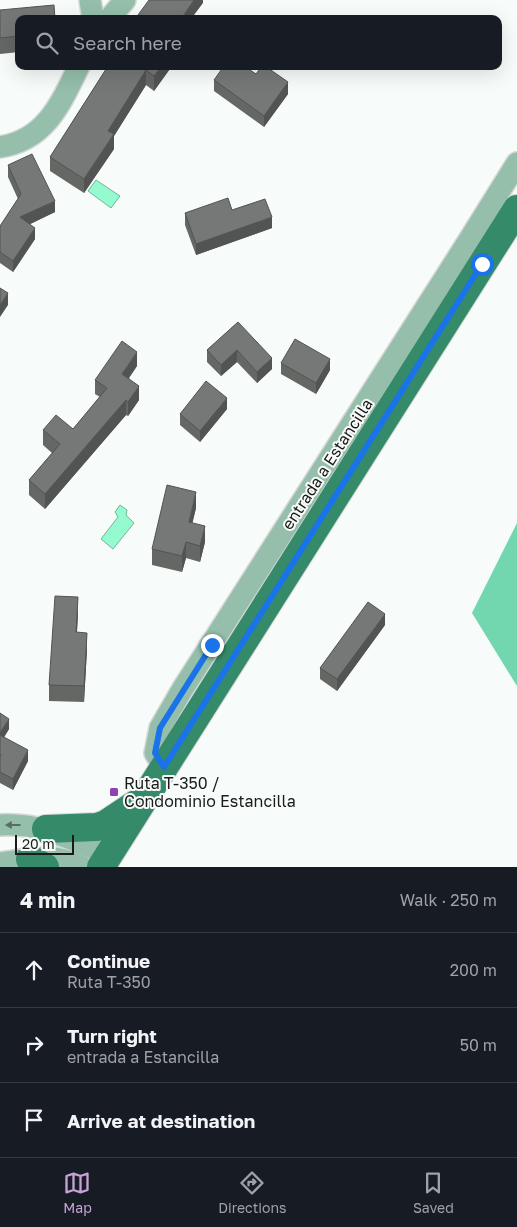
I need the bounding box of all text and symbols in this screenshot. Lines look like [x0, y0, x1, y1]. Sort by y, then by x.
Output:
search box [15, 15, 502, 70]
icon: search [33, 29, 61, 57]
text: Search here [73, 31, 182, 54]
route start [471, 253, 494, 276]
street label: entrada a Estancilla [277, 395, 377, 533]
route end [201, 634, 224, 657]
place label: Ruta T-350 / Condominio Estancilla [124, 773, 296, 811]
marker: Ruta T-350 / Condominio Estancilla [108, 786, 120, 798]
one-way arrow [4, 821, 20, 829]
scale bar [15, 832, 74, 855]
text: 20 m [22, 835, 55, 852]
text: 4 min [20, 887, 75, 913]
text: Walk · 250 m [400, 890, 497, 910]
text: Continue [67, 949, 150, 972]
icon: ahead [20, 956, 48, 984]
text: 200 m [450, 960, 497, 980]
text: Ruta T-350 [67, 972, 151, 992]
text: Turn right [67, 1024, 157, 1047]
icon: right [20, 1031, 48, 1059]
text: 50 m [460, 1035, 497, 1055]
text: entrada a Estancilla [67, 1047, 219, 1067]
icon: arrive [20, 1106, 48, 1134]
text: Arrive at destination [67, 1109, 255, 1132]
tab: Map [63, 1169, 92, 1216]
tab: Directions [218, 1169, 287, 1216]
tab: Saved [413, 1169, 454, 1216]

